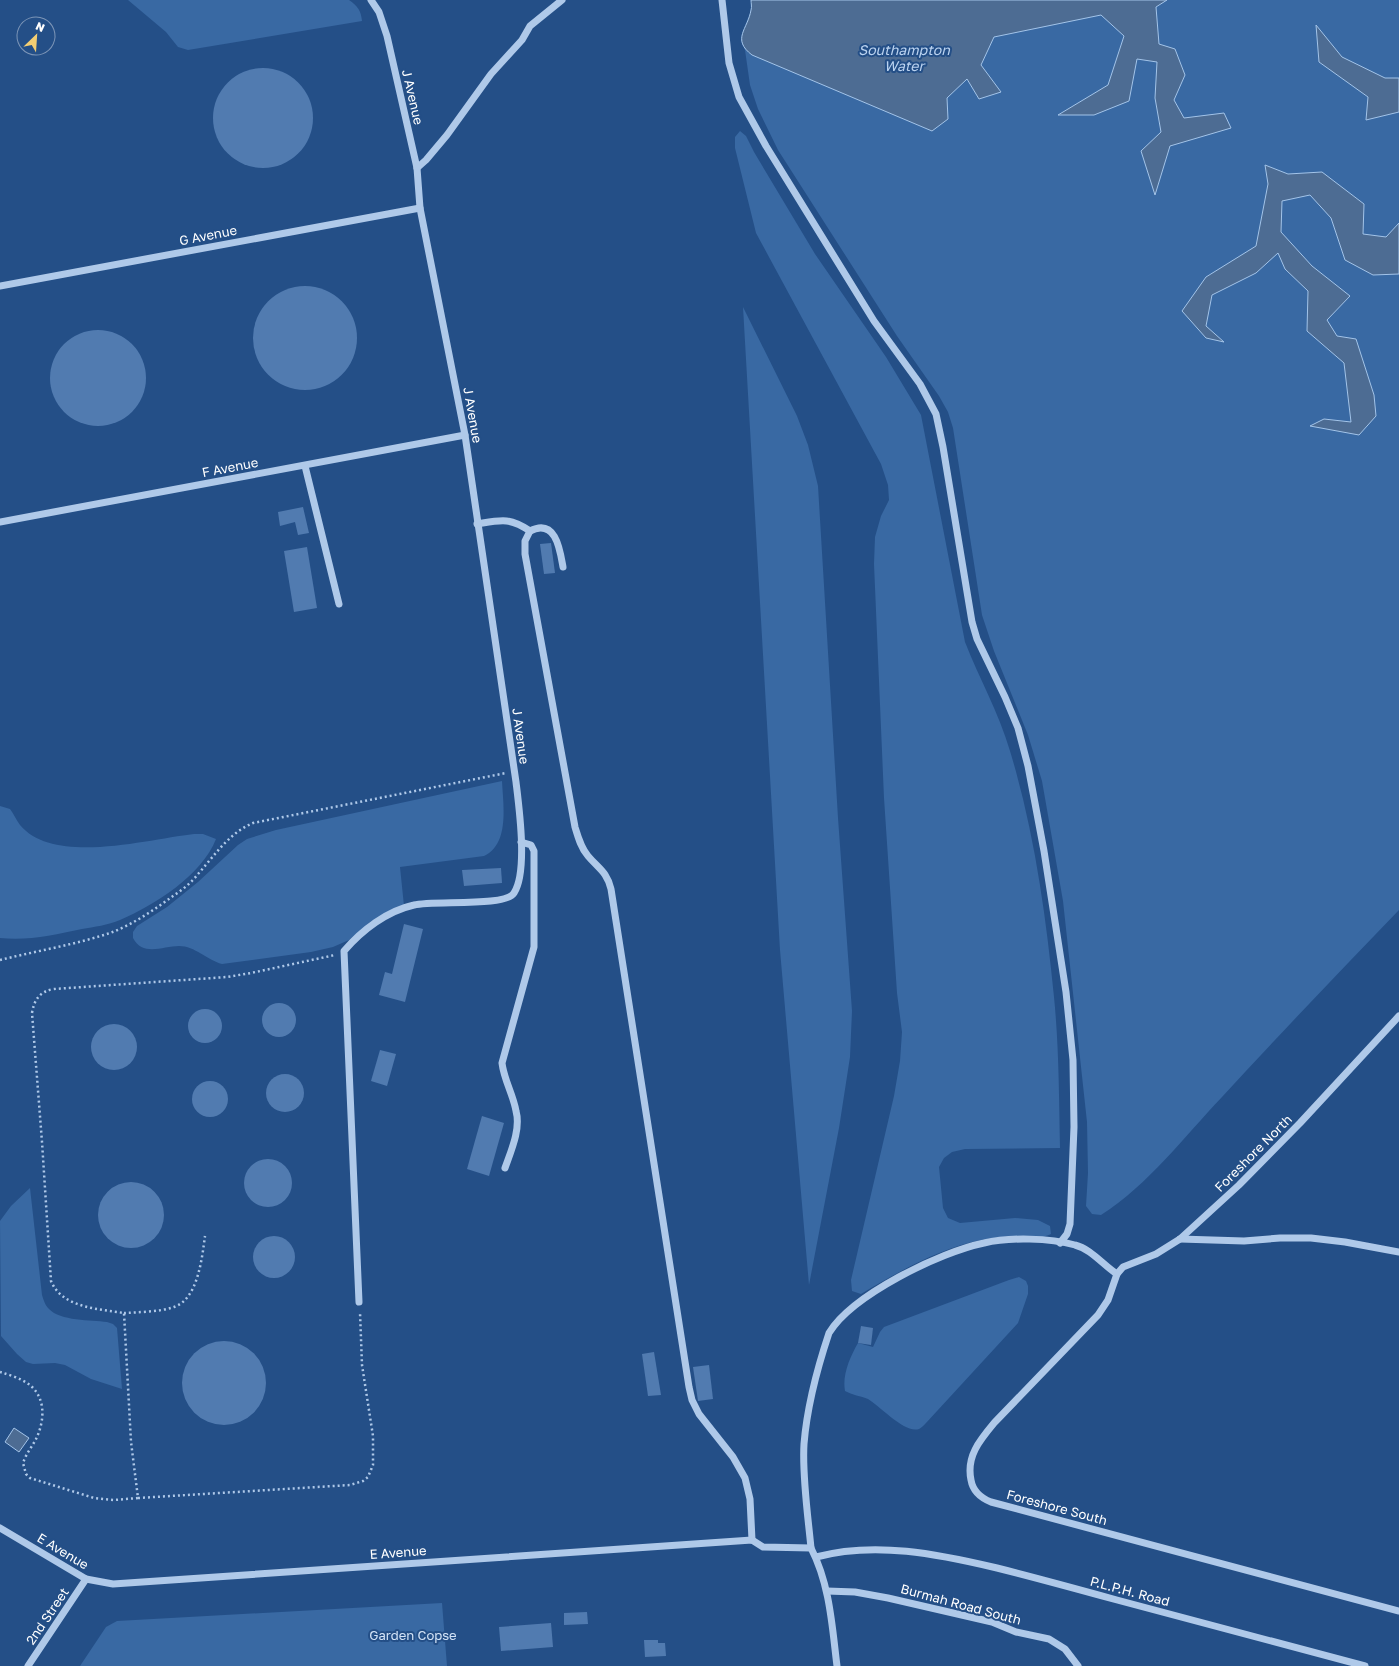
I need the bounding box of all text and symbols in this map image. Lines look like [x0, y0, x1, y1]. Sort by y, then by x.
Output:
north arrow [16, 16, 56, 56]
text: N [34, 19, 47, 34]
water label: Southampton Water [858, 41, 951, 74]
street label: J Avenue [399, 68, 427, 126]
street label: G Avenue [178, 222, 238, 248]
street label: J Avenue [460, 386, 486, 444]
street label: F Avenue [201, 454, 259, 480]
street label: J Avenue [509, 707, 533, 765]
street label: Foreshore North [1211, 1111, 1295, 1195]
street label: Foreshore South [1005, 1486, 1109, 1528]
street label: E Avenue [34, 1529, 92, 1573]
street label: E Avenue [369, 1542, 427, 1562]
street label: P.L.P.H. Road [1089, 1573, 1171, 1609]
street label: Burmah Road South [899, 1580, 1023, 1628]
street label: 2nd Street [22, 1584, 72, 1648]
park label: Garden Copse [369, 1627, 457, 1643]

